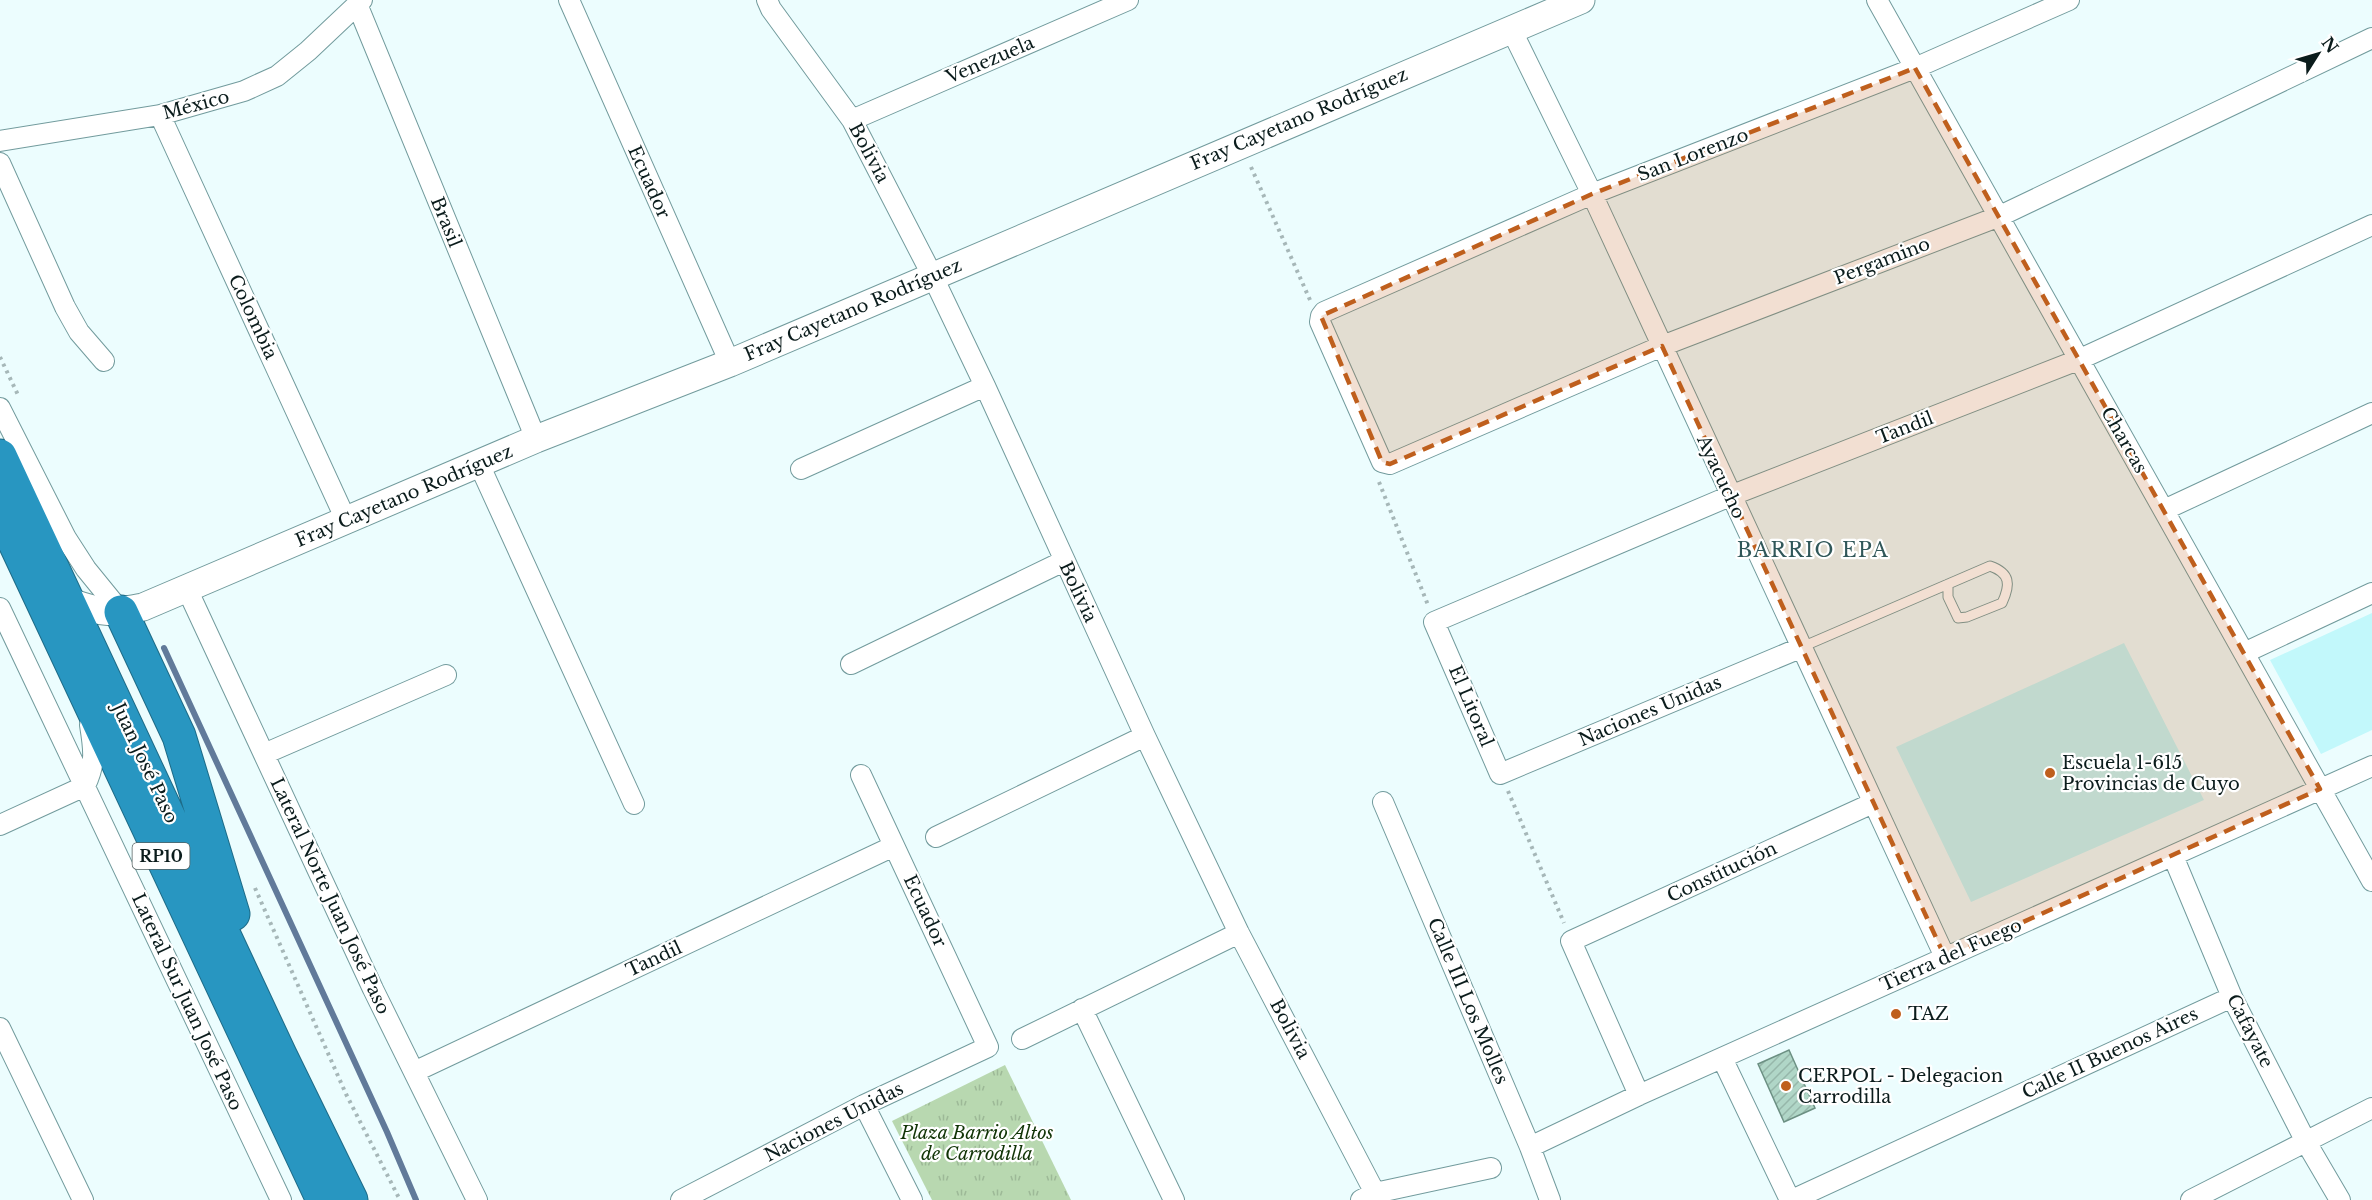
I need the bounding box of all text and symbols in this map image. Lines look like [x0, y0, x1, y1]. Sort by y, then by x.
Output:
north arrow [2288, 24, 2348, 84]
street label: Venezuela [942, 32, 1038, 89]
text: N [2317, 33, 2342, 57]
street label: Fray Cayetano Rodríguez [1187, 63, 1411, 175]
street label: México [160, 86, 232, 124]
street label: Bolivia [844, 119, 894, 187]
street label: San Lorenzo [1634, 124, 1752, 186]
street label: Ecuador [623, 142, 675, 222]
street label: Brasil [426, 194, 466, 251]
street label: Pergamino [1831, 233, 1933, 289]
street label: Fray Cayetano Rodríguez [741, 254, 965, 366]
street label: Colombia [224, 271, 282, 363]
street label: Charcas [2096, 403, 2152, 477]
street label: Tandil [1873, 407, 1937, 449]
street label: Ayacucho [1692, 431, 1750, 522]
street label: Fray Cayetano Rodríguez [292, 440, 516, 552]
district label: BARRIO EPA [1737, 538, 1889, 562]
street label: Bolivia [1054, 558, 1102, 626]
street label: El Litoral [1444, 662, 1498, 750]
street label: Naciones Unidas [1575, 671, 1725, 751]
street label: Juan José Paso [107, 697, 183, 827]
place label: Escuela 1-615 Provincias de Cuyo [2062, 752, 2240, 795]
marker: Escuela 1-615 Provincias de Cuyo [2043, 766, 2057, 780]
street label: Lateral Norte Juan José Paso [265, 774, 395, 1018]
street label: Constitución [1664, 837, 1780, 907]
road number: RP10 [132, 843, 190, 869]
street label: Ecuador [899, 871, 951, 951]
street label: Lateral Sur Juan José Paso [127, 890, 247, 1114]
street label: Tierra del Fuego [1877, 914, 2025, 996]
street label: Calle III Los Molles [1423, 915, 1513, 1087]
street label: Tandil [623, 936, 686, 981]
street label: Cafayate [2222, 990, 2278, 1072]
street label: Bolivia [1265, 995, 1315, 1063]
place label: TAZ [1908, 1003, 1949, 1025]
street label: Calle II Buenos Aires [2019, 1003, 2201, 1103]
marker: TAZ [1889, 1007, 1903, 1021]
place label: CERPOL - Delegacion Carrodilla [1798, 1065, 2003, 1108]
street label: Naciones Unidas [761, 1077, 907, 1167]
marker: CERPOL - Delegacion Carrodilla [1779, 1079, 1793, 1093]
park label: Plaza Barrio Altos de Carrodilla [900, 1122, 1054, 1165]

